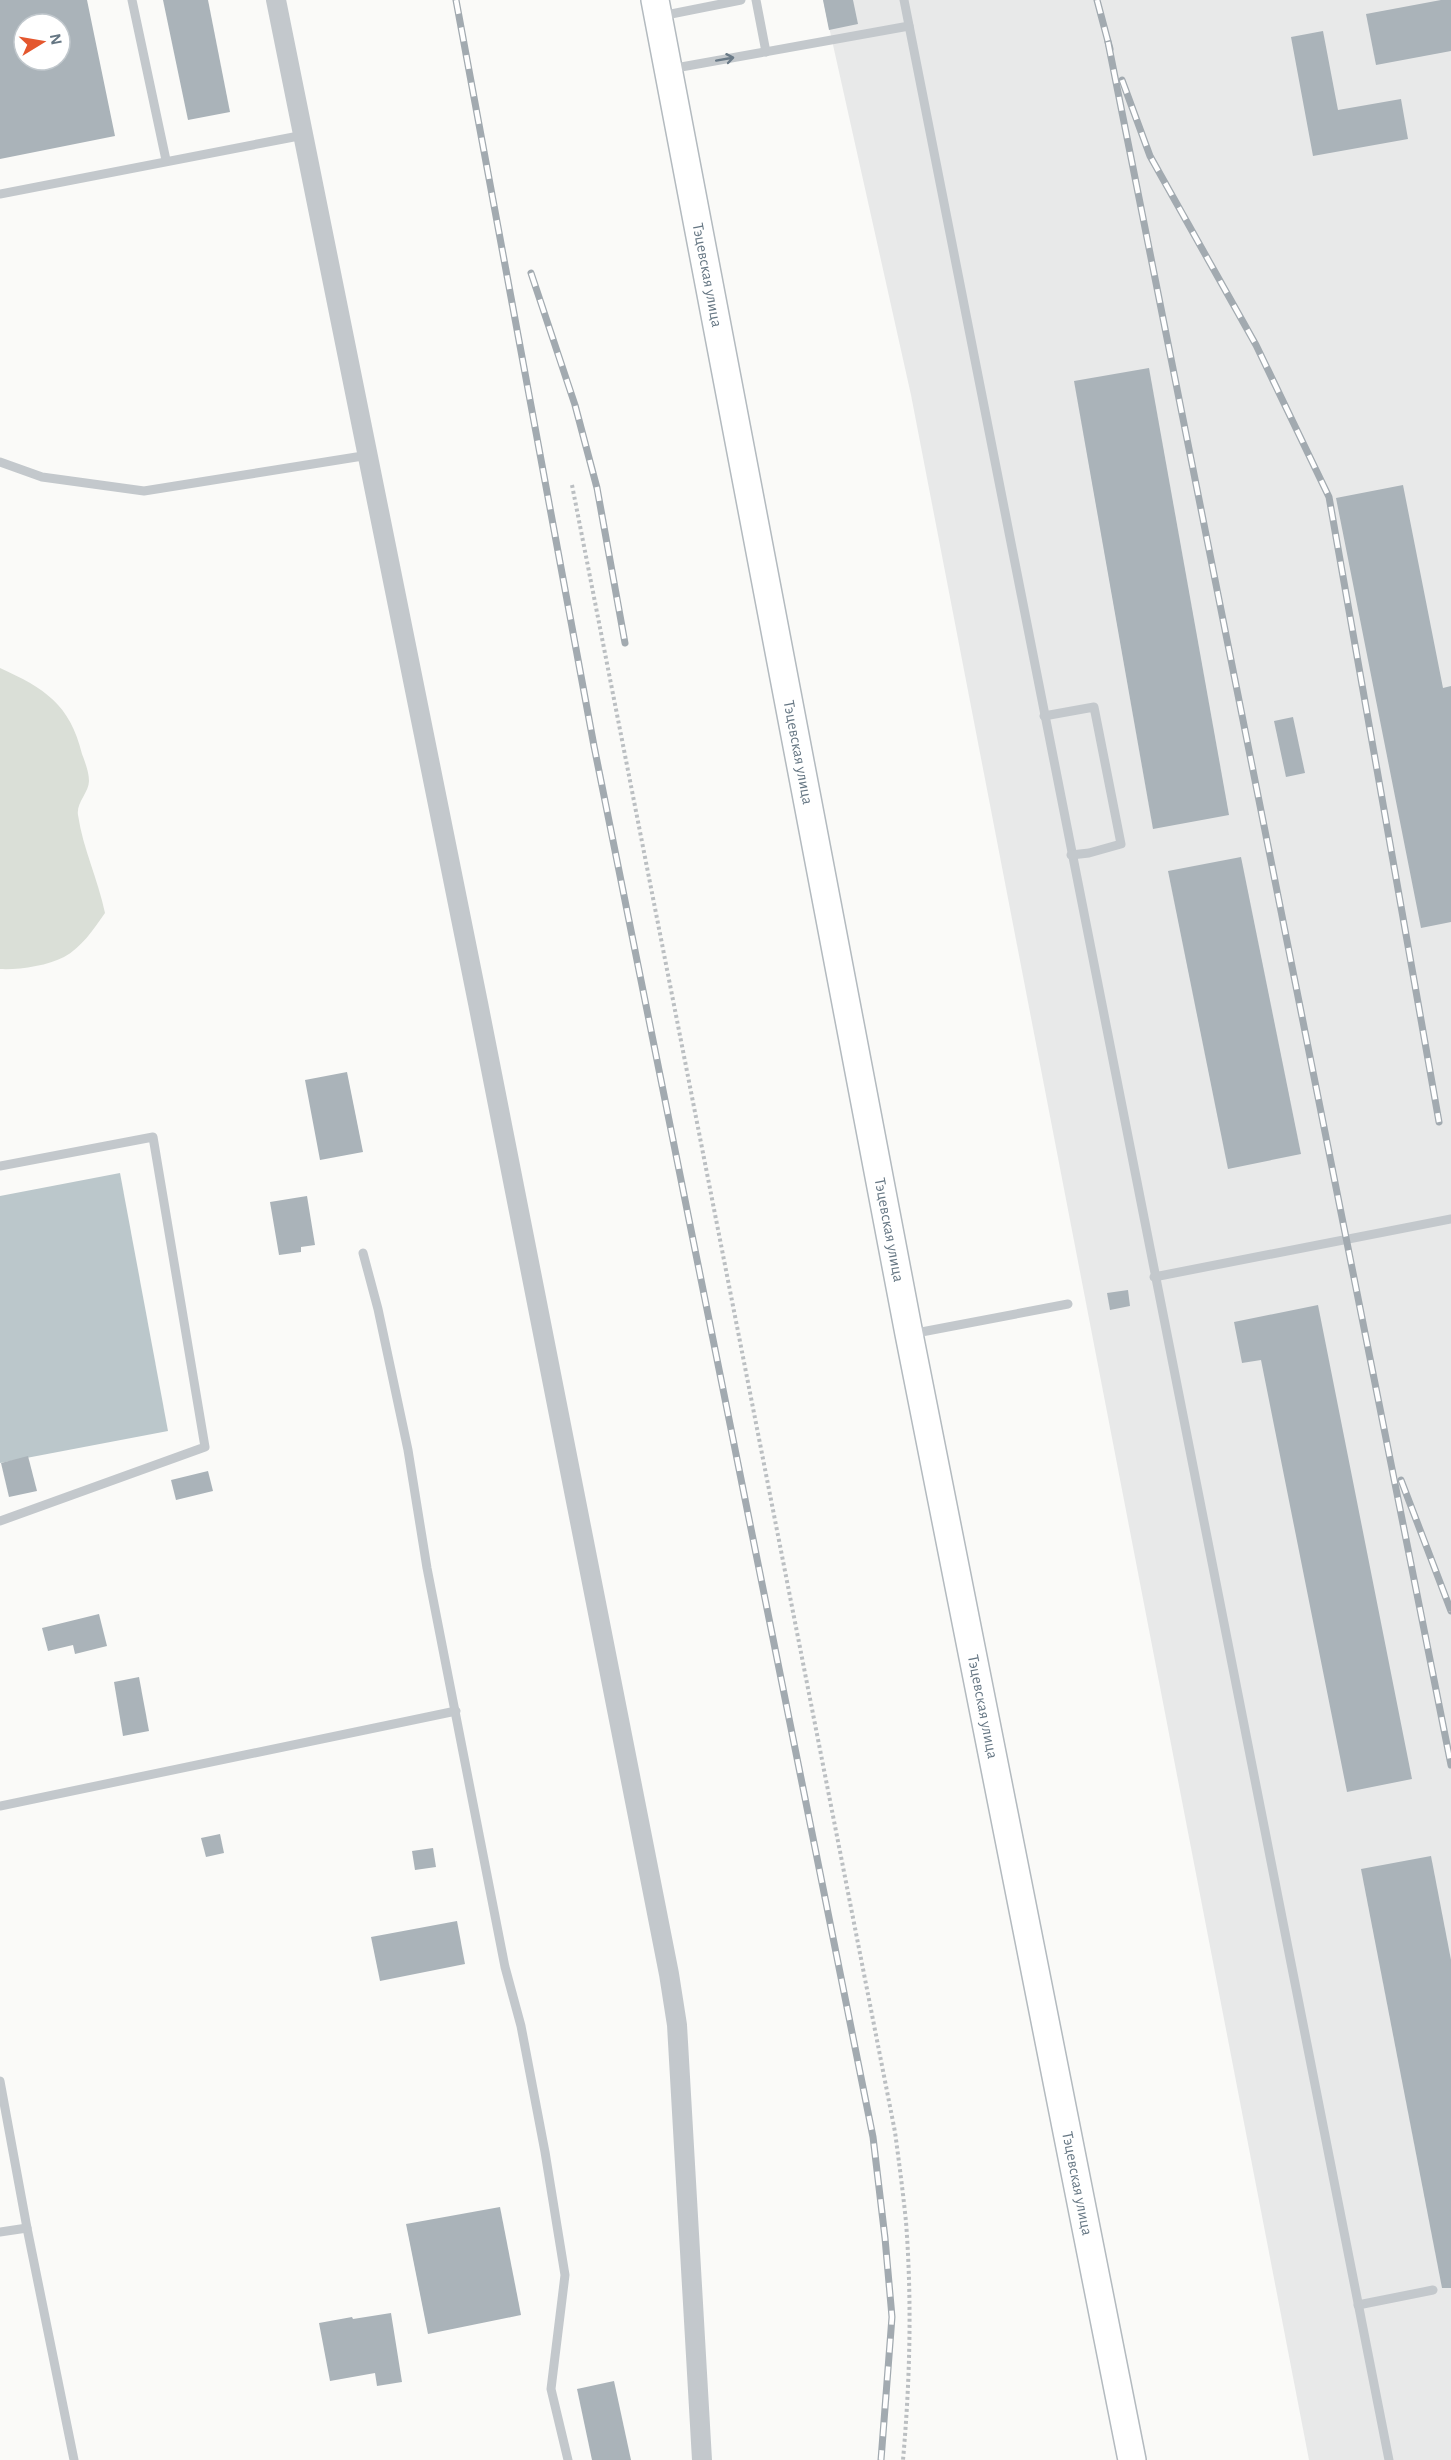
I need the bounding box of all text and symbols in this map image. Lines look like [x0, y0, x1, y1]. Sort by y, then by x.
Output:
north arrow [12, 12, 72, 72]
text: N [47, 32, 65, 46]
one-way arrow [715, 53, 735, 64]
street label: Тэцевская улица [690, 222, 725, 328]
street label: Тэцевская улица [781, 699, 816, 806]
street label: Тэцевская улица [871, 1177, 907, 1283]
street label: Тэцевская улица [965, 1653, 1001, 1760]
street label: Тэцевская улица [1059, 2130, 1095, 2237]

